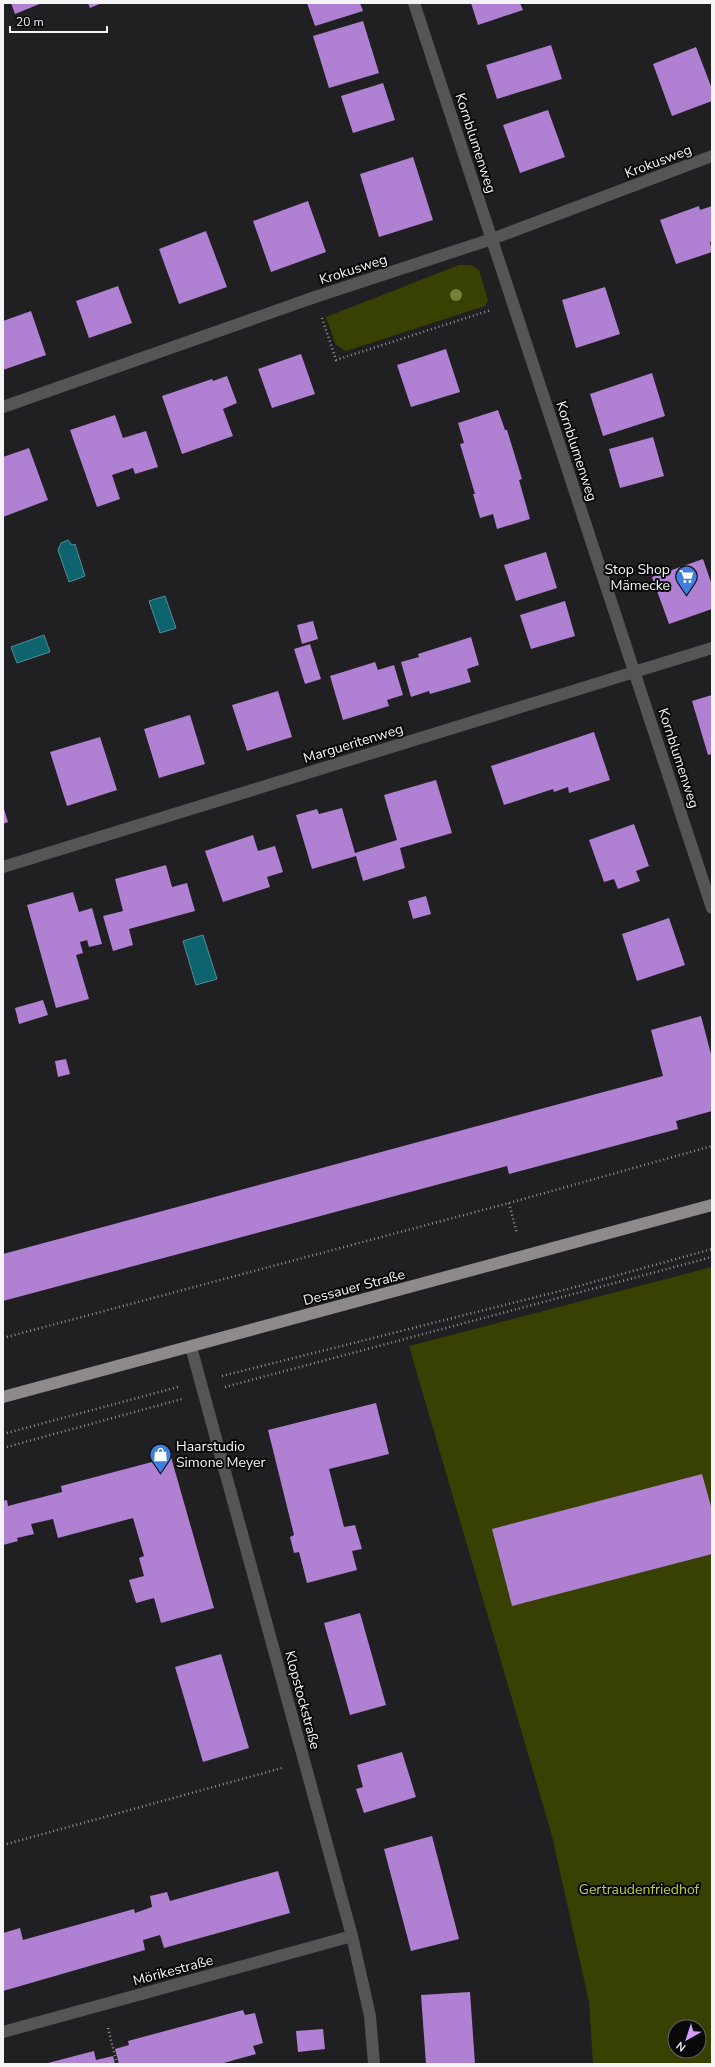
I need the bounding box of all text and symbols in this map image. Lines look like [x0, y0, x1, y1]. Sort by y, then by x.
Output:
scale bar [10, 8, 107, 34]
text: 20 m [16, 14, 44, 30]
street label: Kornblumenweg [450, 91, 501, 196]
street label: Krokusweg [622, 140, 694, 183]
street label: Krokusweg [317, 250, 389, 289]
street label: Kornblumenweg [551, 399, 602, 504]
place label: Stop Shop Mämecke [605, 560, 670, 595]
supermarket icon: Stop Shop Mämecke [673, 564, 699, 597]
street label: Kornblumenweg [653, 706, 704, 811]
street label: Margueritenweg [301, 719, 405, 768]
street label: Dessauer Straße [301, 1265, 407, 1310]
place label: Haarstudio Simone Meyer [176, 1437, 266, 1472]
shop icon: Haarstudio Simone Meyer [147, 1441, 173, 1474]
street label: Klopstockstraße [280, 1649, 325, 1752]
park label: Gertraudenfriedhof [579, 1880, 700, 1899]
street label: Mörikestraße [131, 1951, 215, 1990]
north arrow [667, 2019, 707, 2059]
text: N [673, 2038, 689, 2055]

